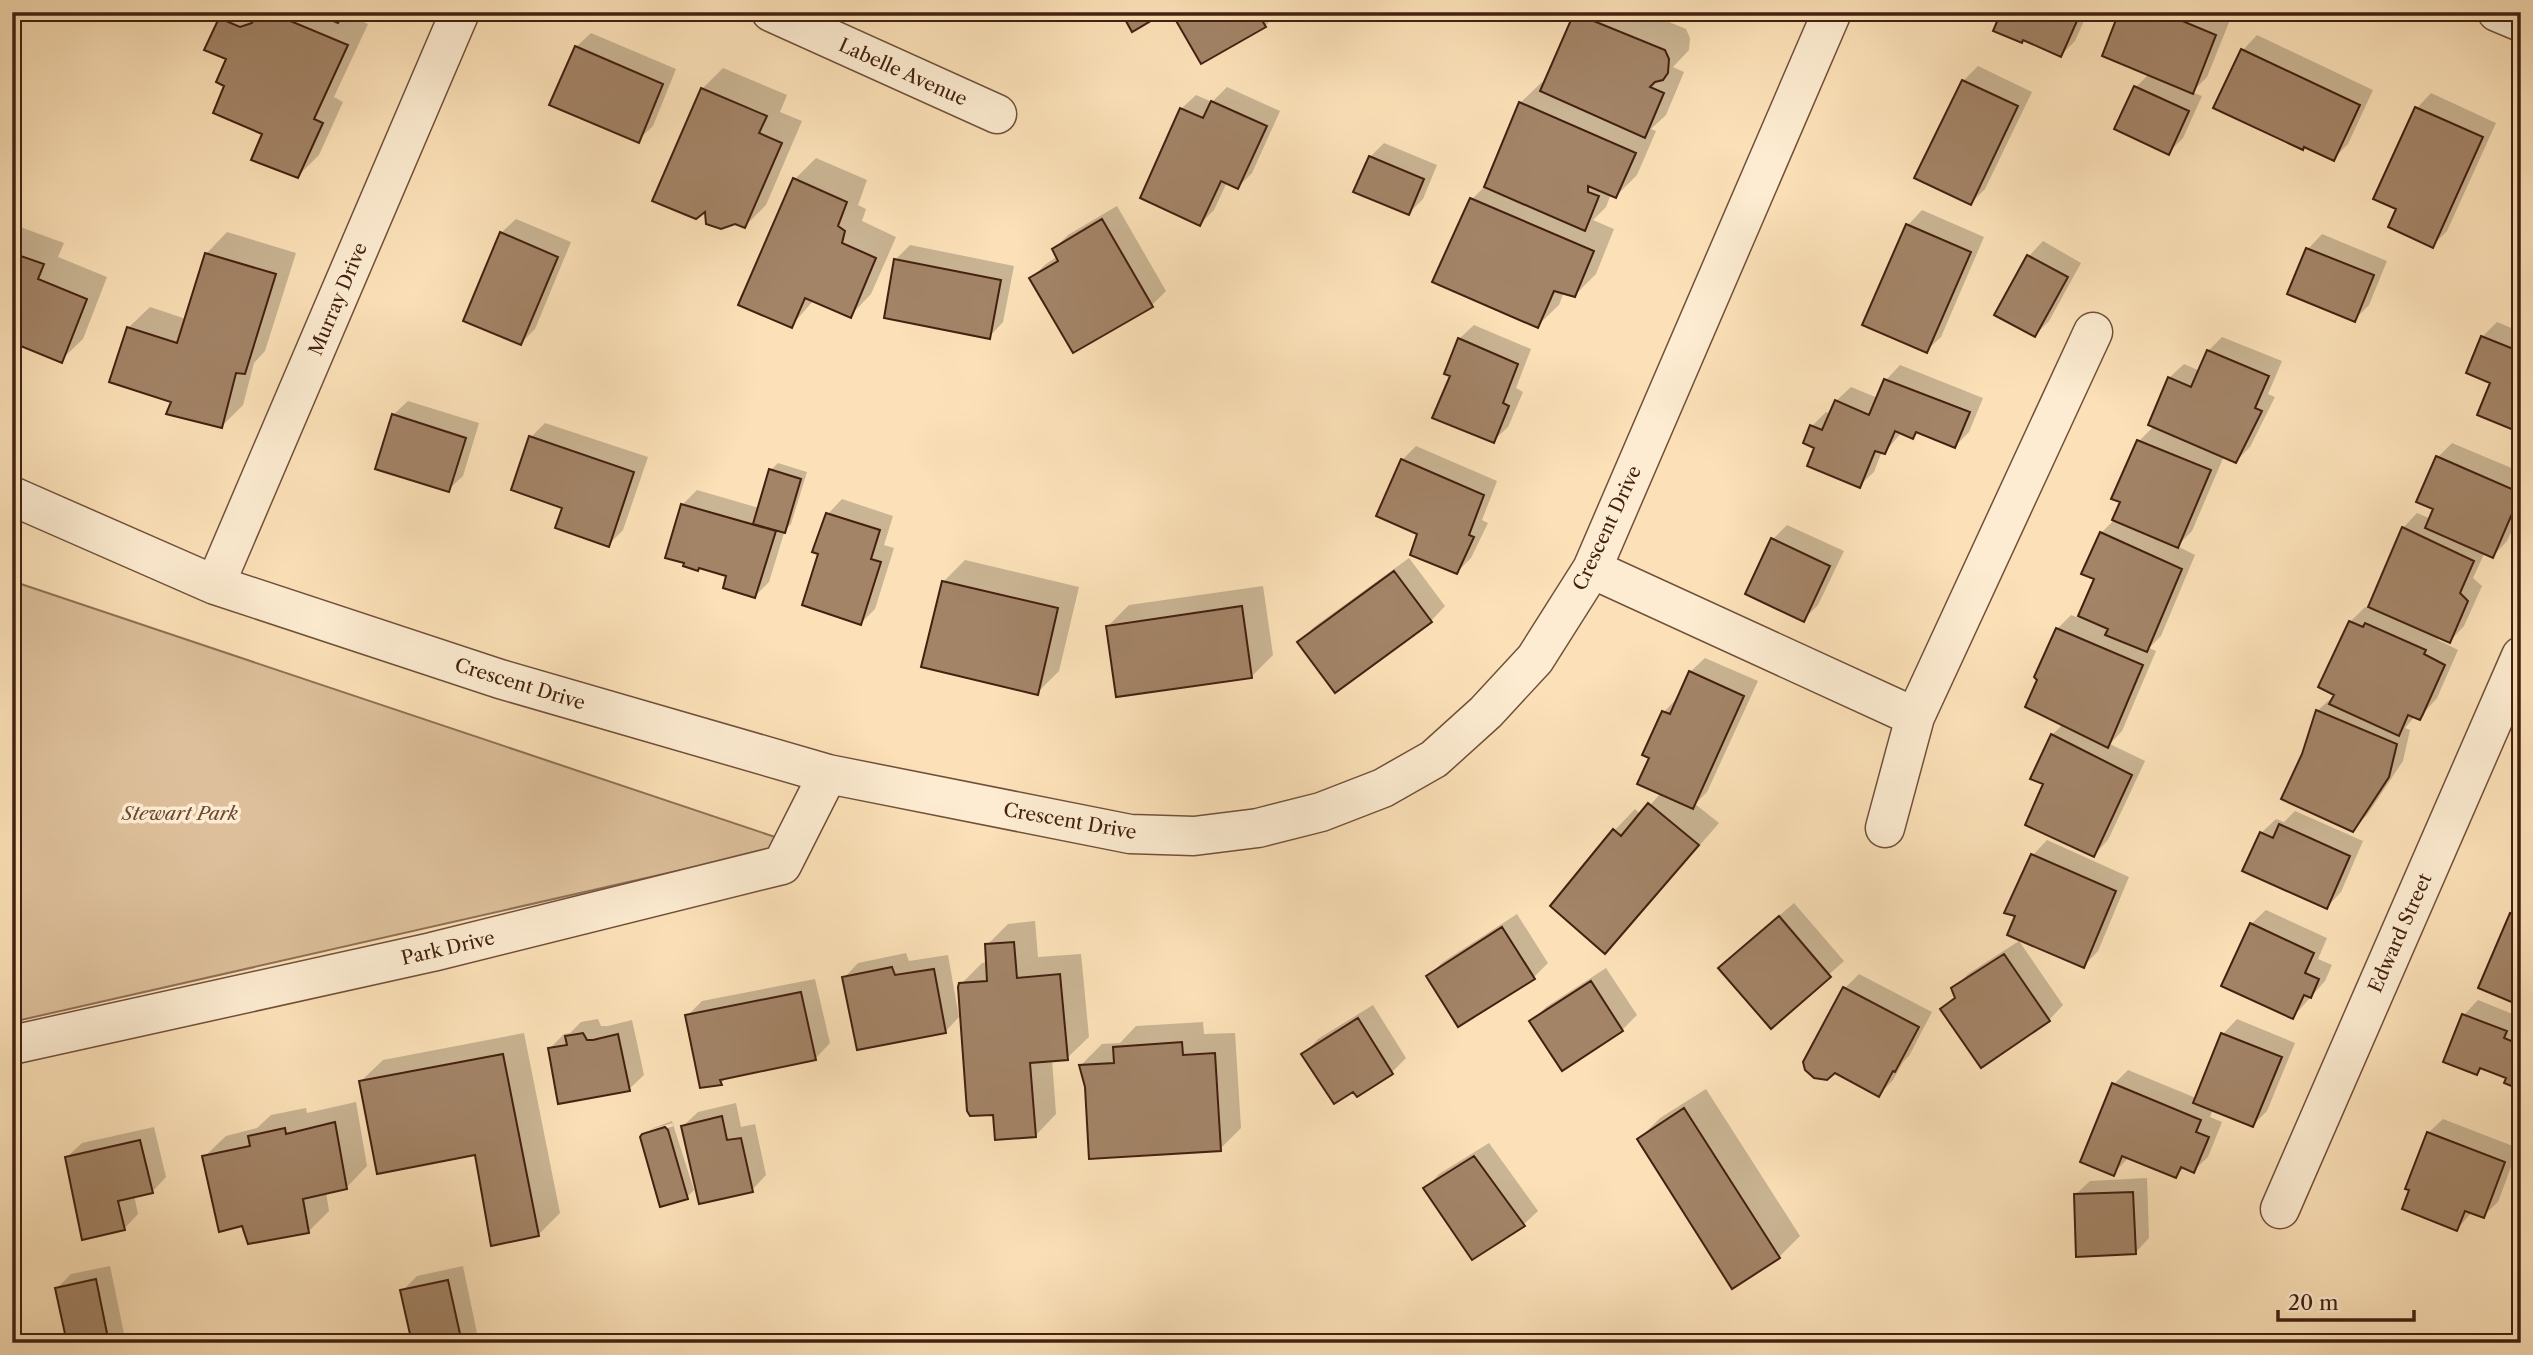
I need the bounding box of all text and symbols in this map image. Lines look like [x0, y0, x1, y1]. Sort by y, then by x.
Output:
street label: Labelle Avenue [835, 33, 971, 111]
street label: Murray Drive [304, 239, 372, 359]
street label: Crescent Drive [1568, 462, 1646, 594]
street label: Crescent Drive [452, 653, 588, 715]
street label: Crescent Drive [1002, 798, 1138, 844]
park label: Stewart Park [121, 802, 238, 825]
street label: Edward Street [2363, 870, 2437, 996]
street label: Park Drive [399, 926, 497, 970]
scale bar [2278, 1278, 2414, 1322]
text: 20 m [2288, 1290, 2339, 1315]

